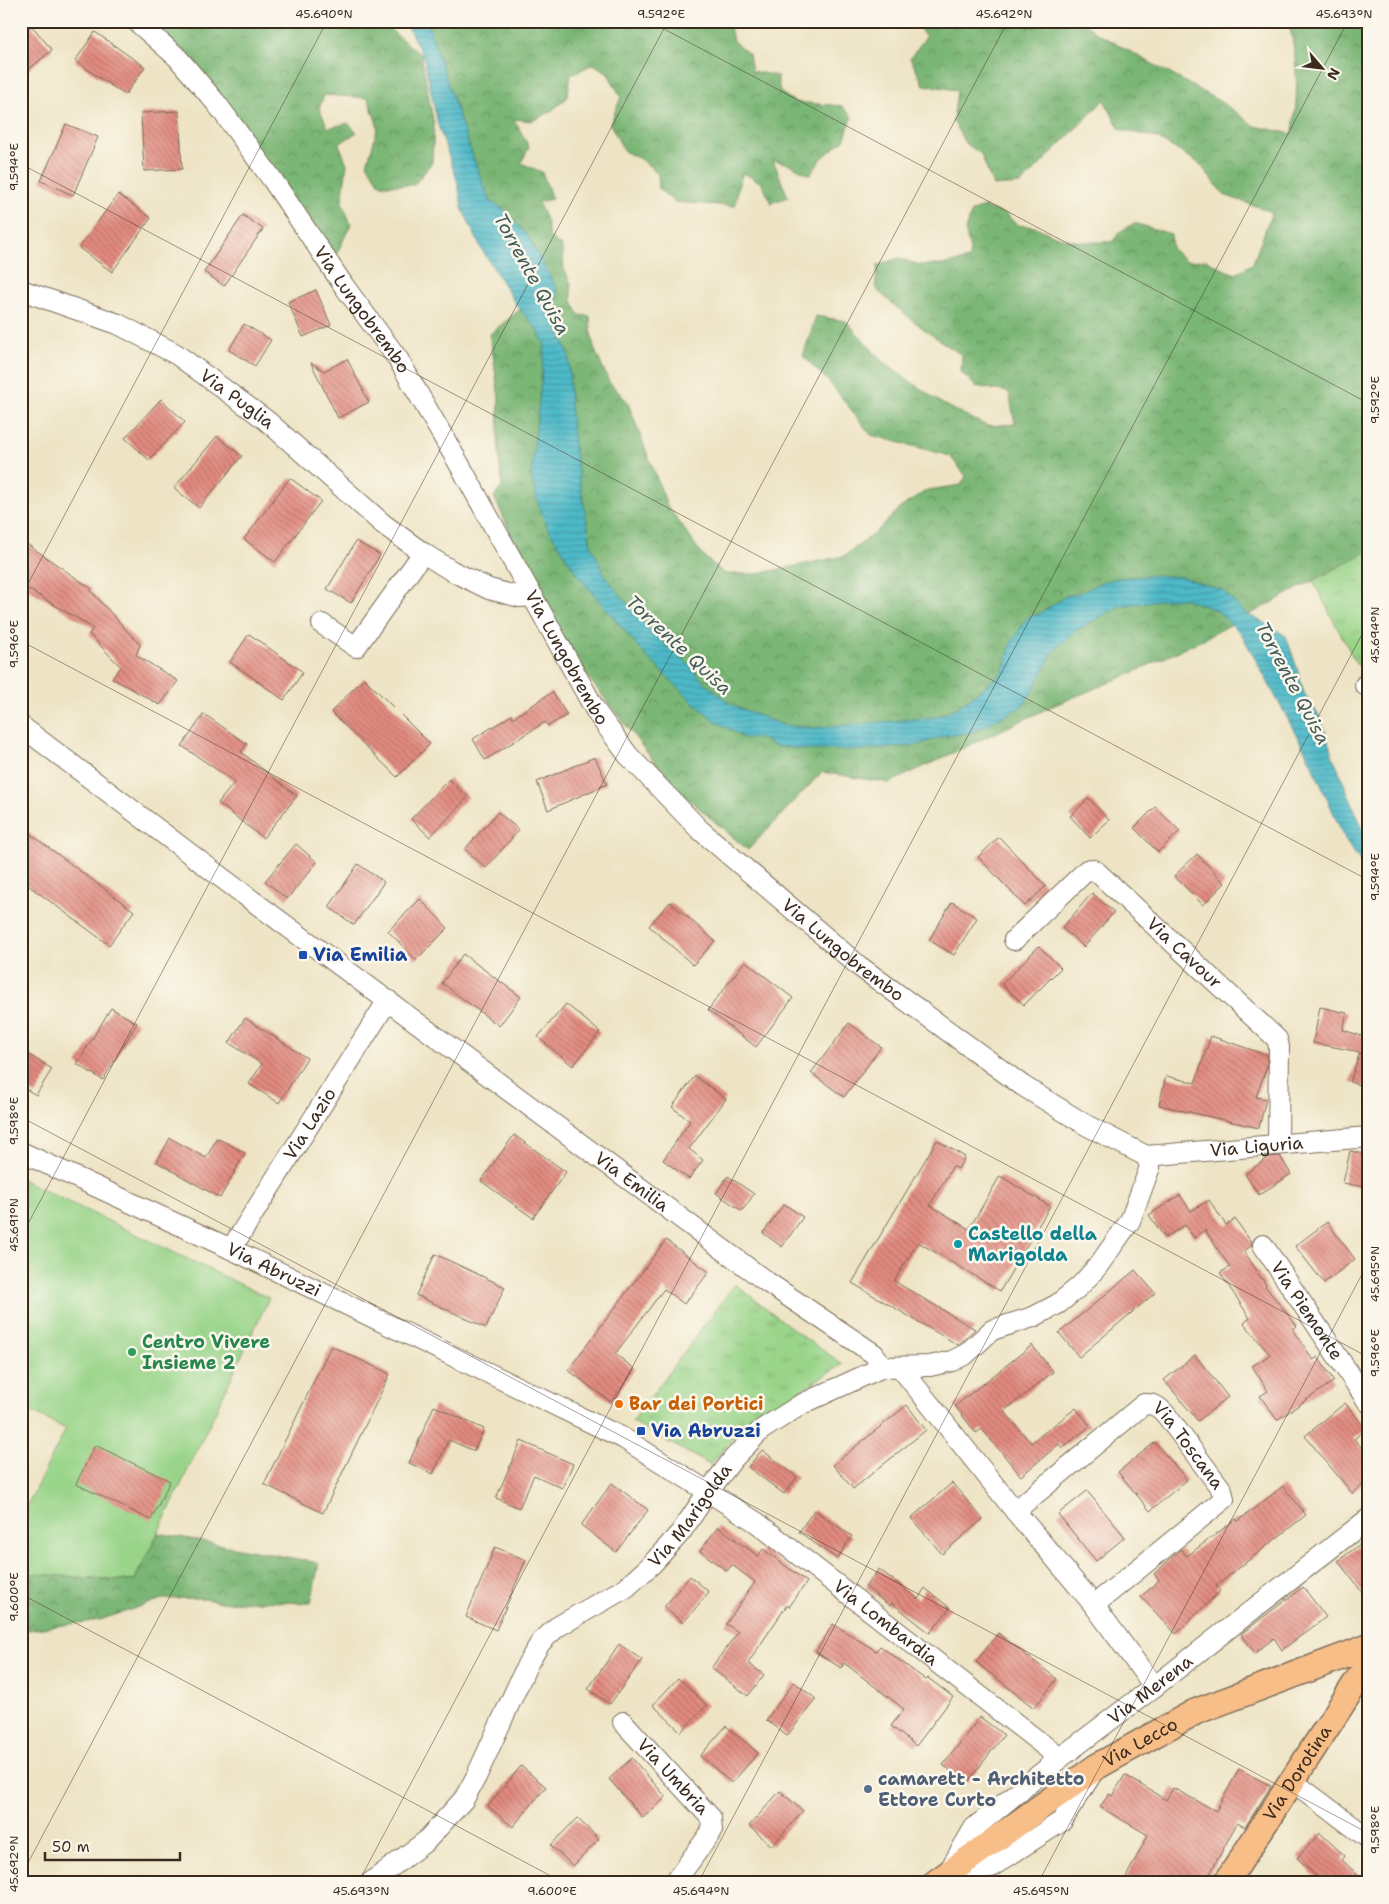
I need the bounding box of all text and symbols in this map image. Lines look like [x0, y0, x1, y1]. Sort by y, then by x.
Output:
text: 45.690°N [295, 6, 353, 22]
text: 9.592°E [637, 6, 685, 22]
text: 45.692°N [976, 6, 1032, 22]
text: 45.693°N [1316, 6, 1372, 22]
north arrow [1296, 42, 1346, 92]
text: N [1323, 65, 1344, 83]
text: 9.594°E [6, 143, 22, 191]
water label: Torrente Quisa [488, 208, 576, 340]
street label: Via Lungobrembo [308, 241, 416, 378]
street label: Via Puglia [195, 363, 280, 434]
text: 9.592°E [1367, 376, 1383, 424]
street label: Via Lungobrembo [519, 586, 614, 730]
water label: Torrente Quisa [621, 589, 737, 701]
text: 45.694°N [1367, 606, 1383, 664]
water label: Torrente Quisa [1250, 617, 1336, 749]
text: 9.596°E [6, 620, 22, 668]
text: 9.594°E [1367, 853, 1383, 901]
street label: Via Lungobrembo [777, 893, 909, 1007]
street label: Via Cavour [1141, 912, 1227, 994]
place label: Via Emilia [313, 943, 408, 967]
marker: Via Emilia [297, 949, 309, 961]
street label: Via Lazio [278, 1083, 342, 1165]
text: 9.598°E [6, 1097, 22, 1145]
street label: Via Liguria [1209, 1131, 1304, 1162]
street label: Via Emilia [590, 1146, 674, 1217]
text: 45.691°N [6, 1198, 22, 1252]
place label: Castello della Marigolda [968, 1222, 1098, 1267]
street label: Via Abruzzi [223, 1237, 325, 1303]
marker: Castello della Marigolda [952, 1238, 964, 1250]
text: 45.695°N [1367, 1246, 1383, 1302]
street label: Via Piemonte [1265, 1257, 1349, 1365]
text: 9.596°E [1367, 1329, 1383, 1377]
place label: Centro Vivere Insieme 2 [142, 1330, 270, 1375]
marker: Centro Vivere Insieme 2 [126, 1346, 138, 1358]
place label: Bar dei Portici [629, 1392, 764, 1416]
street label: Via Toscana [1148, 1396, 1229, 1494]
marker: Bar dei Portici [613, 1398, 625, 1410]
place label: Via Abruzzi [651, 1419, 761, 1443]
marker: Via Abruzzi [635, 1425, 647, 1437]
street label: Via Marigolda [643, 1459, 737, 1573]
text: 9.600°E [6, 1572, 22, 1622]
street label: Via Lombardia [828, 1574, 943, 1671]
street label: Via Merena [1103, 1649, 1198, 1730]
street label: Via Lecco [1098, 1712, 1182, 1773]
street label: Via Dorotina [1257, 1721, 1337, 1826]
street label: Via Umbria [632, 1733, 714, 1820]
place label: camarett - Architetto Ettore Curto [878, 1767, 1085, 1812]
marker: camarett - Architetto Ettore Curto [862, 1783, 874, 1795]
text: 9.598°E [1367, 1806, 1383, 1854]
scale bar [45, 1829, 180, 1861]
text: 45.692°N [6, 1836, 22, 1892]
text: 50 m [52, 1837, 90, 1857]
text: 45.693°N [333, 1883, 389, 1899]
text: 9.600°E [527, 1883, 577, 1899]
text: 45.694°N [672, 1883, 730, 1899]
text: 45.695°N [1013, 1883, 1069, 1899]

